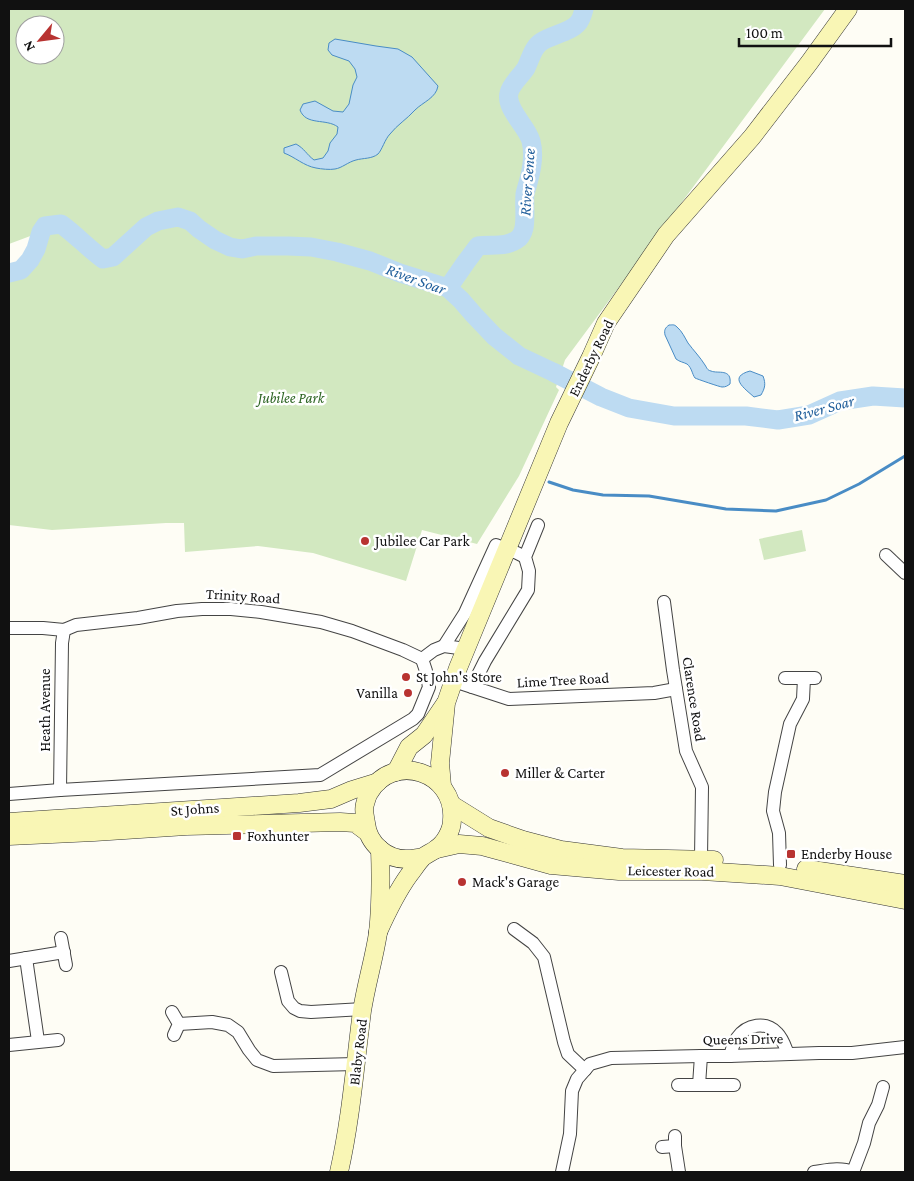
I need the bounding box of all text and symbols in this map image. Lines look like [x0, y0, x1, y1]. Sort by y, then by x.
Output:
north arrow [15, 15, 65, 65]
scale bar [739, 15, 892, 47]
text: 100 m [746, 25, 783, 41]
text: N [19, 38, 38, 54]
water label: River Sence [516, 148, 538, 216]
water label: River Soar [384, 260, 448, 298]
street label: Enderby Road [565, 317, 617, 400]
park label: Jubilee Park [255, 390, 326, 407]
water label: River Soar [792, 392, 856, 424]
place label: Jubilee Car Park [373, 533, 470, 550]
marker: Jubilee Car Park [359, 535, 371, 547]
street label: Trinity Road [205, 585, 281, 608]
street label: Clarence Road [679, 656, 709, 743]
street label: Heath Avenue [37, 668, 53, 752]
place label: St John's Store [416, 669, 502, 686]
street label: Lime Tree Road [516, 670, 610, 690]
marker: St John's Store [400, 671, 412, 683]
place label: Vanilla [356, 685, 398, 701]
marker: Vanilla [402, 687, 414, 699]
place label: Miller & Carter [515, 765, 606, 781]
marker: Miller & Carter [499, 767, 511, 779]
street label: St Johns [170, 799, 220, 820]
place label: Foxhunter [247, 828, 310, 844]
marker: Foxhunter [231, 830, 243, 842]
place label: Enderby House [801, 846, 892, 863]
marker: Enderby House [785, 848, 797, 860]
street label: Leicester Road [628, 862, 715, 880]
place label: Mack's Garage [472, 874, 559, 891]
marker: Mack's Garage [456, 876, 468, 888]
street label: Blaby Road [346, 1018, 371, 1086]
street label: Queens Drive [703, 1030, 784, 1048]

